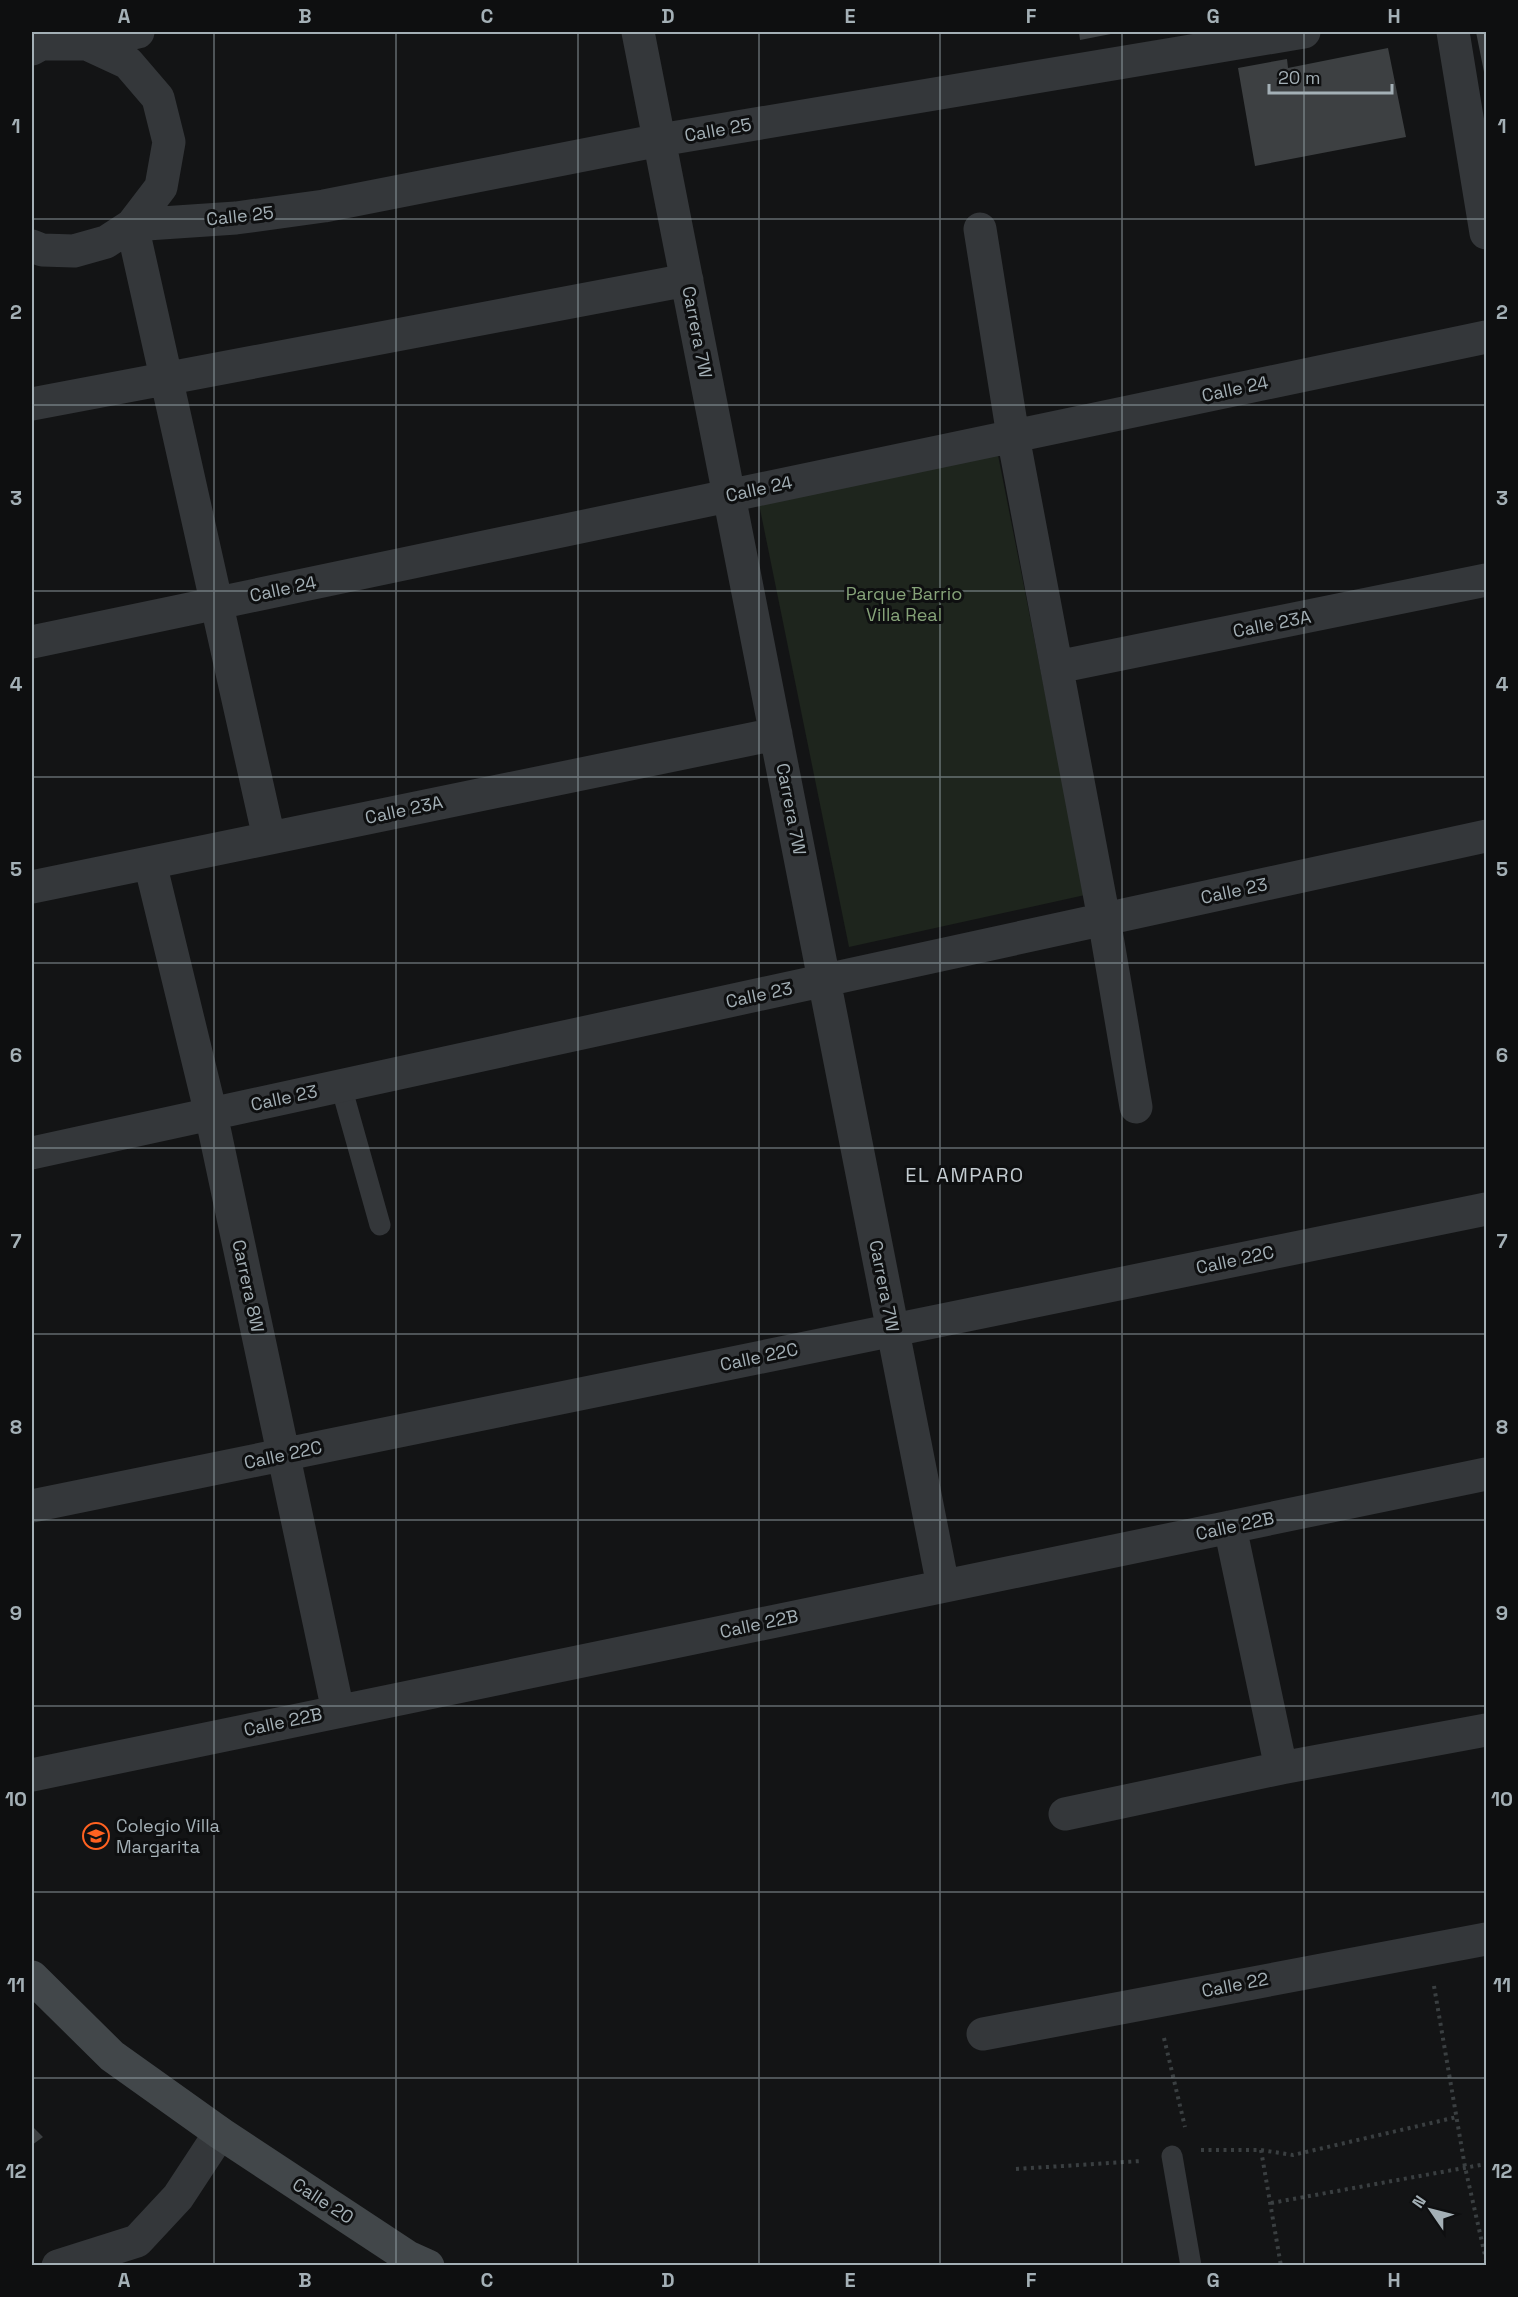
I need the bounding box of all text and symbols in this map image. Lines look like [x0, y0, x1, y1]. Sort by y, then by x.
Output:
text: A [118, 3, 131, 29]
text: B [298, 3, 312, 29]
text: C [481, 3, 494, 29]
text: D [661, 3, 675, 29]
text: E [844, 3, 856, 29]
text: F [1026, 3, 1037, 29]
text: G [1206, 3, 1220, 29]
text: H [1387, 3, 1401, 29]
scale bar [1269, 57, 1392, 95]
text: 20 m [1278, 66, 1321, 89]
street label: Calle 25 [683, 112, 753, 147]
text: 1 [11, 113, 21, 139]
text: 1 [1497, 113, 1507, 139]
street label: Calle 25 [205, 201, 275, 230]
street label: Carrera 7W [677, 284, 718, 380]
text: 2 [10, 299, 22, 325]
text: 2 [1496, 299, 1508, 325]
street label: Calle 24 [1199, 370, 1270, 407]
street label: Calle 24 [723, 470, 794, 507]
text: 3 [10, 485, 22, 511]
text: 3 [1496, 485, 1508, 511]
street label: Calle 24 [247, 570, 318, 607]
park label: Parque Barrio Villa Real [846, 582, 962, 626]
street label: Calle 23A [1231, 605, 1313, 642]
text: 4 [10, 671, 23, 697]
text: 4 [1496, 671, 1509, 697]
street label: Carrera 7W [771, 761, 812, 857]
street label: Calle 23A [363, 790, 445, 829]
text: 5 [10, 856, 22, 882]
text: 5 [1496, 856, 1508, 882]
street label: Calle 23 [1198, 872, 1269, 909]
street label: Calle 23 [723, 976, 794, 1013]
text: 6 [10, 1042, 22, 1068]
text: 6 [1496, 1042, 1508, 1068]
street label: Calle 23 [248, 1079, 319, 1116]
district label: EL AMPARO [905, 1162, 1025, 1188]
text: 7 [10, 1228, 22, 1254]
text: 7 [1496, 1228, 1508, 1254]
street label: Carrera 8W [227, 1237, 270, 1335]
street label: Carrera 7W [864, 1238, 905, 1334]
street label: Calle 22C [1194, 1240, 1276, 1279]
street label: Calle 22C [718, 1337, 800, 1376]
text: 8 [10, 1414, 22, 1440]
text: 8 [1496, 1414, 1508, 1440]
street label: Calle 22C [242, 1435, 324, 1474]
street label: Calle 22B [1194, 1506, 1276, 1545]
text: 9 [10, 1600, 22, 1626]
text: 9 [1496, 1600, 1508, 1626]
street label: Calle 22B [718, 1604, 800, 1643]
street label: Calle 22B [242, 1702, 324, 1741]
text: 10 [5, 1786, 27, 1812]
text: 10 [1491, 1786, 1513, 1812]
place label: Colegio Villa Margarita [116, 1814, 220, 1858]
school or university icon: Colegio Villa Margarita [81, 1821, 111, 1851]
street label: Calle 22 [1199, 1967, 1270, 2002]
text: 11 [7, 1972, 25, 1998]
text: 11 [1493, 1972, 1511, 1998]
text: 12 [6, 2158, 27, 2184]
text: 12 [1492, 2158, 1513, 2184]
street label: Calle 20 [288, 2172, 358, 2229]
north arrow [1401, 2180, 1461, 2240]
text: N [1407, 2191, 1431, 2212]
text: A [118, 2267, 131, 2293]
text: B [298, 2267, 312, 2293]
text: C [481, 2267, 494, 2293]
text: D [661, 2267, 675, 2293]
text: E [844, 2267, 856, 2293]
text: F [1026, 2267, 1037, 2293]
text: G [1206, 2267, 1220, 2293]
text: H [1387, 2267, 1401, 2293]

